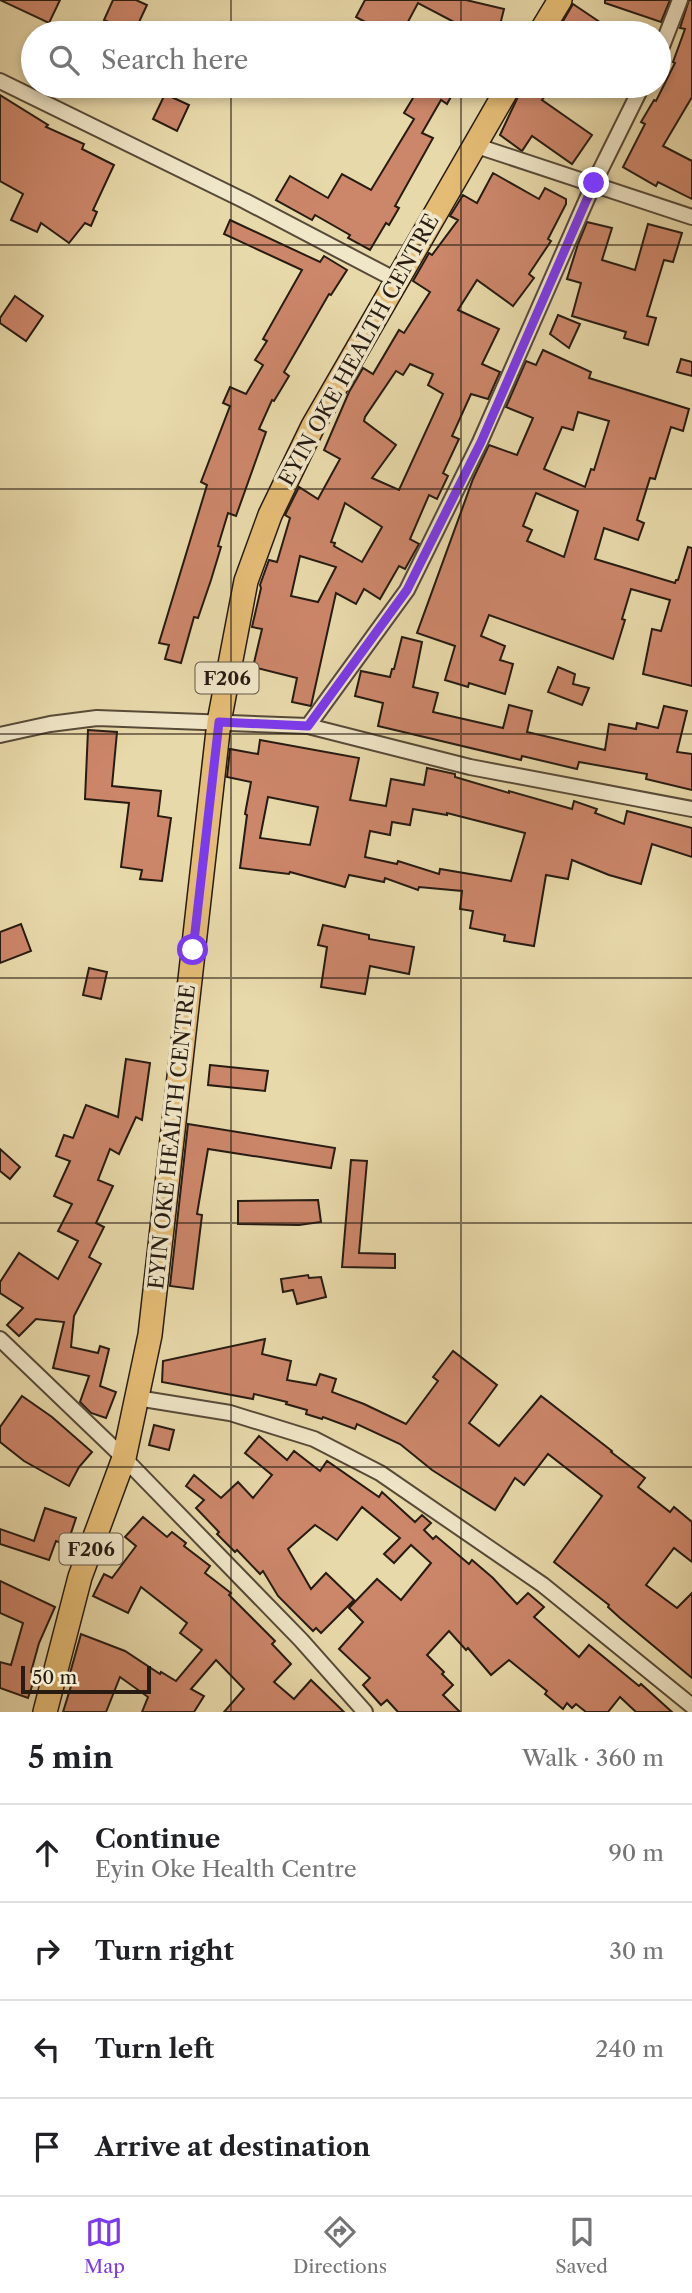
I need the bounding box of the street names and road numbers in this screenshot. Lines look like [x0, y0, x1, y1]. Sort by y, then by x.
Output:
street label: EYIN OKE HEALTH CENTRE [273, 210, 444, 490]
road number: F206 [196, 663, 258, 694]
street label: EYIN OKE HEALTH CENTRE [143, 983, 200, 1291]
road number: F206 [60, 1534, 122, 1564]

